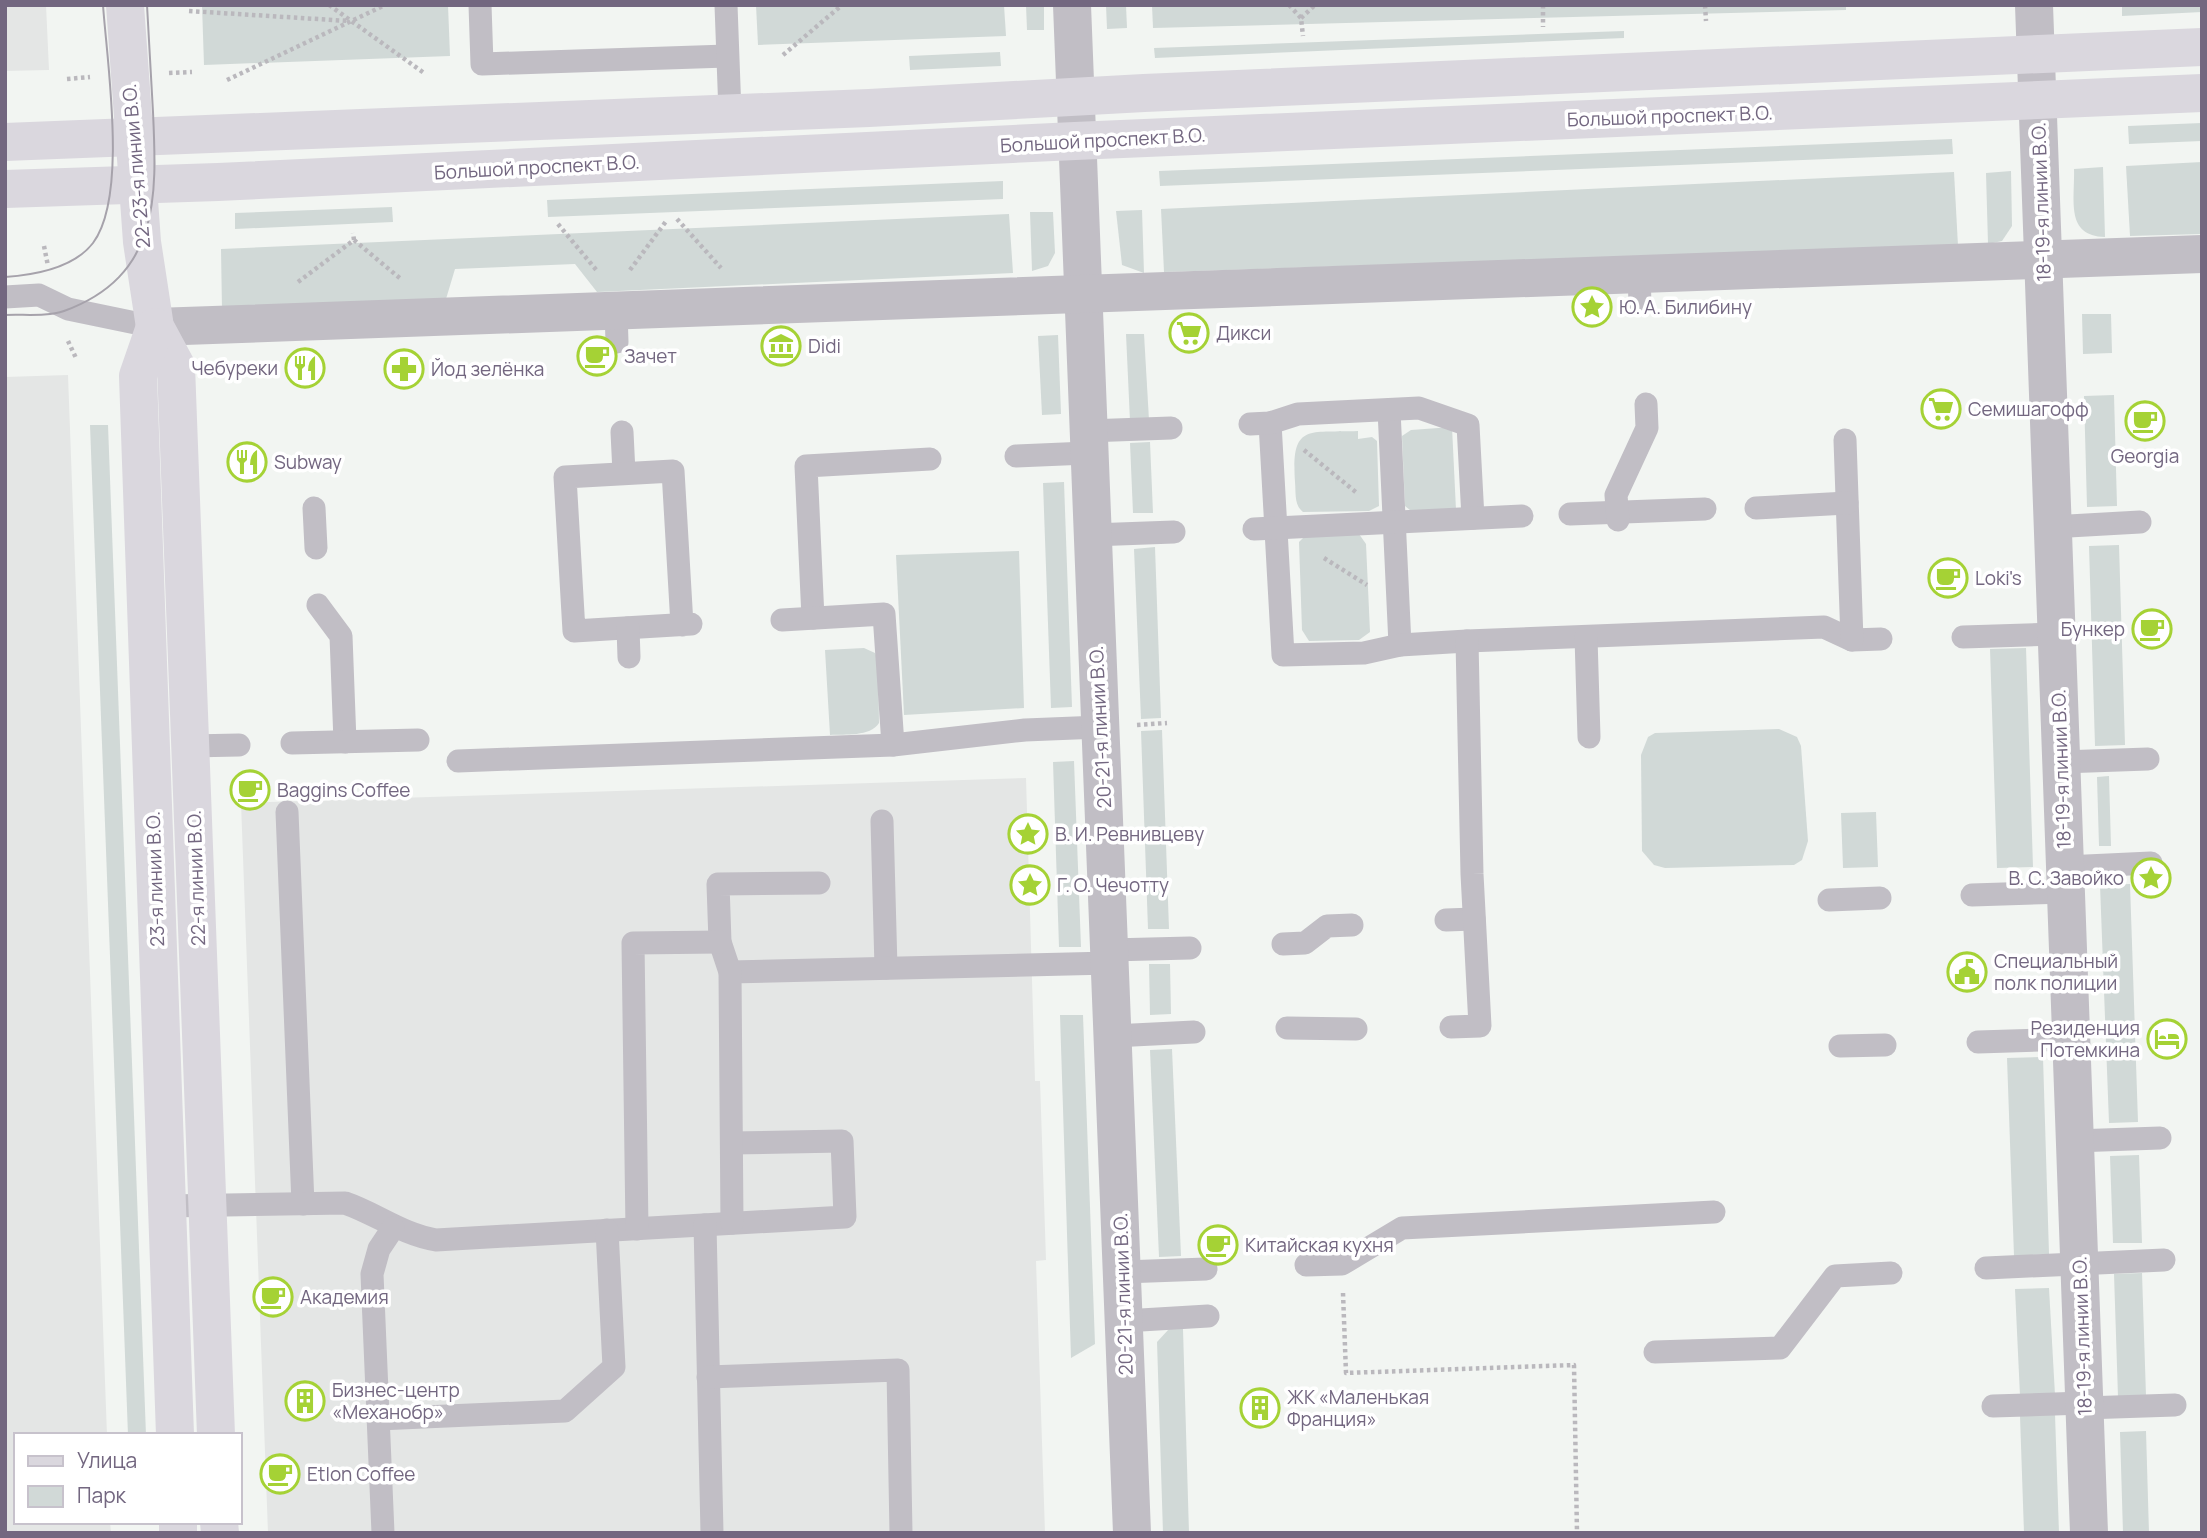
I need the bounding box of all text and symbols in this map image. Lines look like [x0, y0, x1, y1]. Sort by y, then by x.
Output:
street label: 22-23-я линии В.О. [116, 83, 156, 249]
street label: Большой проспект В.О. [1567, 99, 1773, 133]
street label: Большой проспект В.О. [1000, 122, 1206, 158]
street label: 18-19-я линии В.О. [2025, 122, 2057, 282]
street label: Большой проспект В.О. [434, 149, 640, 185]
place icon: Ю. А. Билибину [1571, 286, 1613, 328]
place label: Ю. А. Билибину [1619, 294, 1752, 320]
supermarket icon: Дикси [1168, 312, 1210, 354]
place label: Дикси [1216, 320, 1271, 346]
museum icon: Didi [760, 325, 802, 367]
place label: Didi [808, 333, 841, 359]
cafe icon: Зачет [576, 335, 618, 377]
place label: Зачет [624, 343, 677, 369]
restaurant icon: Чебуреки [284, 347, 326, 389]
pharmacy icon: Йод зелёнка [383, 348, 425, 390]
place label: Чебуреки [191, 355, 278, 381]
place label: Йод зелёнка [431, 356, 544, 382]
supermarket icon: Семишагофф [1920, 388, 1962, 430]
place label: Семишагофф [1968, 396, 2089, 422]
cafe icon: Georgia [2124, 400, 2166, 442]
restaurant icon: Subway [226, 441, 268, 483]
place label: Georgia [2111, 443, 2179, 469]
place label: Subway [274, 449, 342, 475]
cafe icon: Loki's [1927, 557, 1969, 599]
place label: Loki's [1975, 565, 2022, 591]
cafe icon: Бункер [2131, 608, 2173, 650]
place label: Бункер [2061, 616, 2125, 642]
street label: 20-21-я линии В.О. [1083, 645, 1117, 809]
street label: 18-19-я линии В.О. [2045, 689, 2077, 849]
cafe icon: Baggins Coffee [229, 769, 271, 811]
place label: Baggins Coffee [277, 777, 410, 803]
street label: 22-я линии В.О. [181, 810, 211, 946]
street label: 23-я линии В.О. [140, 811, 170, 947]
place icon: В. И. Ревнивцеву [1007, 813, 1049, 855]
place label: В. И. Ревнивцеву [1055, 821, 1204, 847]
place icon: В. С. Завойко [2130, 857, 2172, 899]
place icon: Г. О. Чечотту [1009, 864, 1051, 906]
place label: В. С. Завойко [2008, 865, 2124, 891]
place label: Г. О. Чечотту [1057, 872, 1169, 898]
place label: Специальный полк полиции [1994, 948, 2118, 996]
public building icon: Специальный полк полиции [1946, 951, 1988, 993]
place label: Резиденция Потемкина [2031, 1015, 2140, 1063]
hotel icon: Резиденция Потемкина [2146, 1018, 2188, 1060]
street label: 20-21-я линии В.О. [1107, 1212, 1139, 1376]
cafe icon: Китайская кухня [1197, 1224, 1239, 1266]
place label: Китайская кухня [1245, 1232, 1394, 1258]
street label: 18-19-я линии В.О. [2066, 1256, 2098, 1416]
cafe icon: Академия [252, 1276, 294, 1318]
place label: Академия [300, 1284, 389, 1310]
place label: Бизнес-центр «Механобр» [332, 1377, 460, 1425]
building icon: Бизнес-центр «Механобр» [284, 1380, 326, 1422]
place label: ЖК «Маленькая Франция» [1287, 1384, 1429, 1432]
building icon: ЖК «Маленькая Франция» [1239, 1387, 1281, 1429]
legend [14, 1433, 242, 1524]
text: Улица [77, 1446, 137, 1474]
cafe icon: Etlon Coffee [259, 1453, 301, 1495]
place label: Etlon Coffee [307, 1461, 415, 1487]
text: Парк [77, 1481, 127, 1509]

